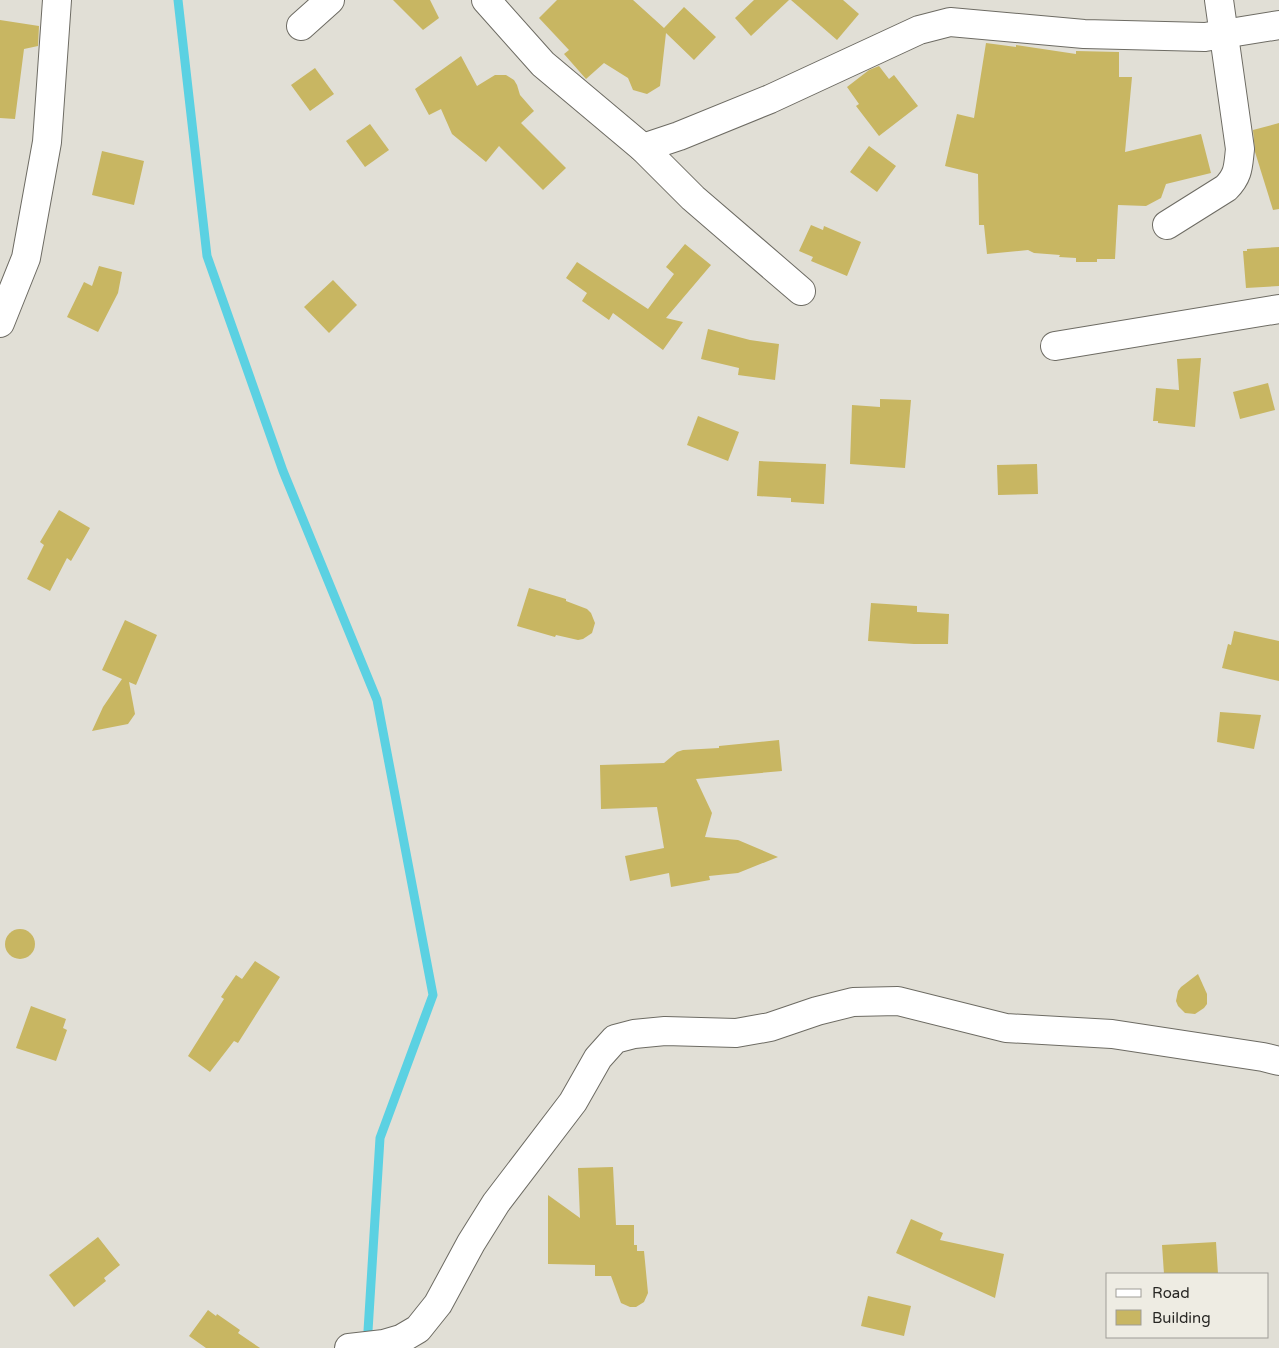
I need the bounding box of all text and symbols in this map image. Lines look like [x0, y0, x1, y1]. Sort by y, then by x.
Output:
legend [1106, 1273, 1269, 1338]
text: Road [1152, 1284, 1190, 1302]
text: Building [1152, 1309, 1211, 1327]

